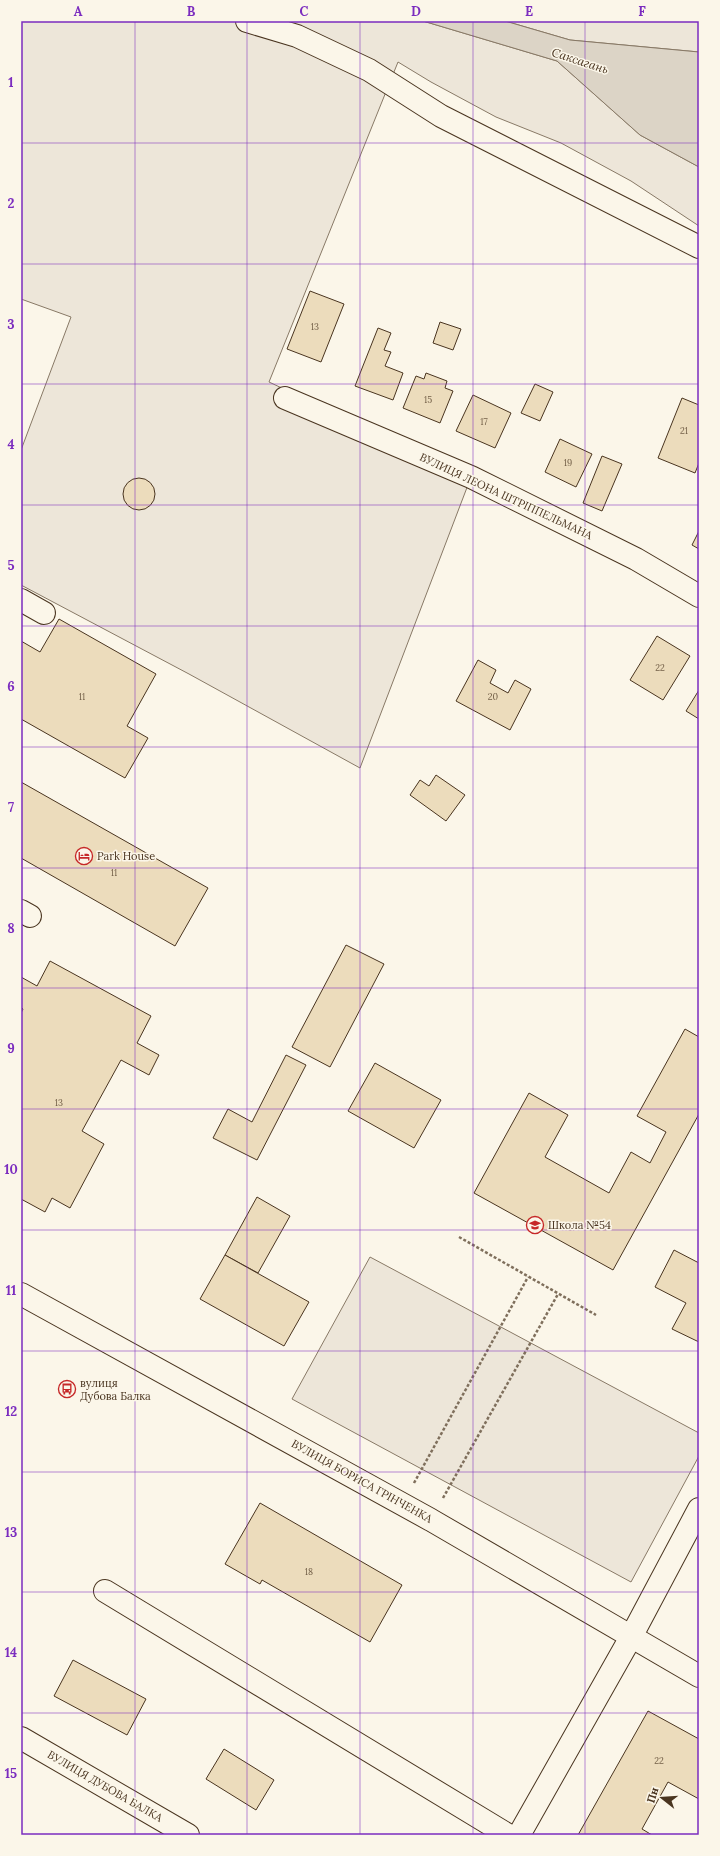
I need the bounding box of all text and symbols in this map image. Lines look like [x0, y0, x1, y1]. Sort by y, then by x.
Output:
text: A [74, 3, 83, 20]
text: B [187, 3, 196, 20]
text: C [300, 3, 309, 20]
text: D [411, 3, 421, 20]
text: E [525, 3, 533, 20]
text: F [638, 3, 646, 20]
water label: Саксагань [550, 44, 611, 77]
text: 1 [8, 74, 14, 91]
text: 2 [8, 195, 15, 212]
text: 3 [7, 316, 15, 333]
house number: 13 [311, 321, 319, 332]
house number: 15 [424, 394, 432, 405]
house number: 17 [480, 416, 488, 427]
house number: 21 [680, 425, 688, 436]
text: 4 [7, 436, 15, 453]
street label: ВУЛИЦЯ ЛЕОНА ШТРІППЕЛЬМАНА [417, 450, 596, 543]
house number: 19 [564, 457, 572, 468]
text: 5 [7, 557, 15, 574]
house number: 22 [655, 662, 665, 673]
text: 6 [7, 678, 15, 695]
house number: 11 [79, 691, 85, 702]
house number: 20 [488, 691, 499, 702]
text: 7 [8, 799, 14, 816]
hotel icon: Park House [74, 846, 94, 866]
place label: Park House [97, 849, 155, 863]
house number: 11 [111, 867, 117, 878]
text: 8 [7, 920, 15, 937]
text: 9 [7, 1040, 15, 1057]
house number: 13 [55, 1097, 63, 1108]
text: 10 [4, 1161, 18, 1178]
school or university icon: Школа №54 [525, 1215, 545, 1235]
place label: Школа №54 [548, 1218, 611, 1232]
text: 11 [6, 1282, 16, 1299]
place label: вулиця Дубова Балка [80, 1376, 151, 1403]
bus stop icon: вулиця Дубова Балка [57, 1379, 77, 1399]
text: 12 [5, 1403, 17, 1420]
street label: ВУЛИЦЯ БОРИСА ГРІНЧЕНКА [289, 1436, 436, 1526]
text: 13 [5, 1524, 17, 1541]
house number: 18 [305, 1566, 313, 1577]
text: 14 [5, 1644, 17, 1661]
street label: ВУЛИЦЯ ДУБОВА БАЛКА [45, 1747, 166, 1825]
house number: 22 [654, 1755, 664, 1766]
text: 15 [5, 1765, 17, 1782]
north arrow [642, 1778, 682, 1818]
text: Пн [643, 1785, 661, 1805]

